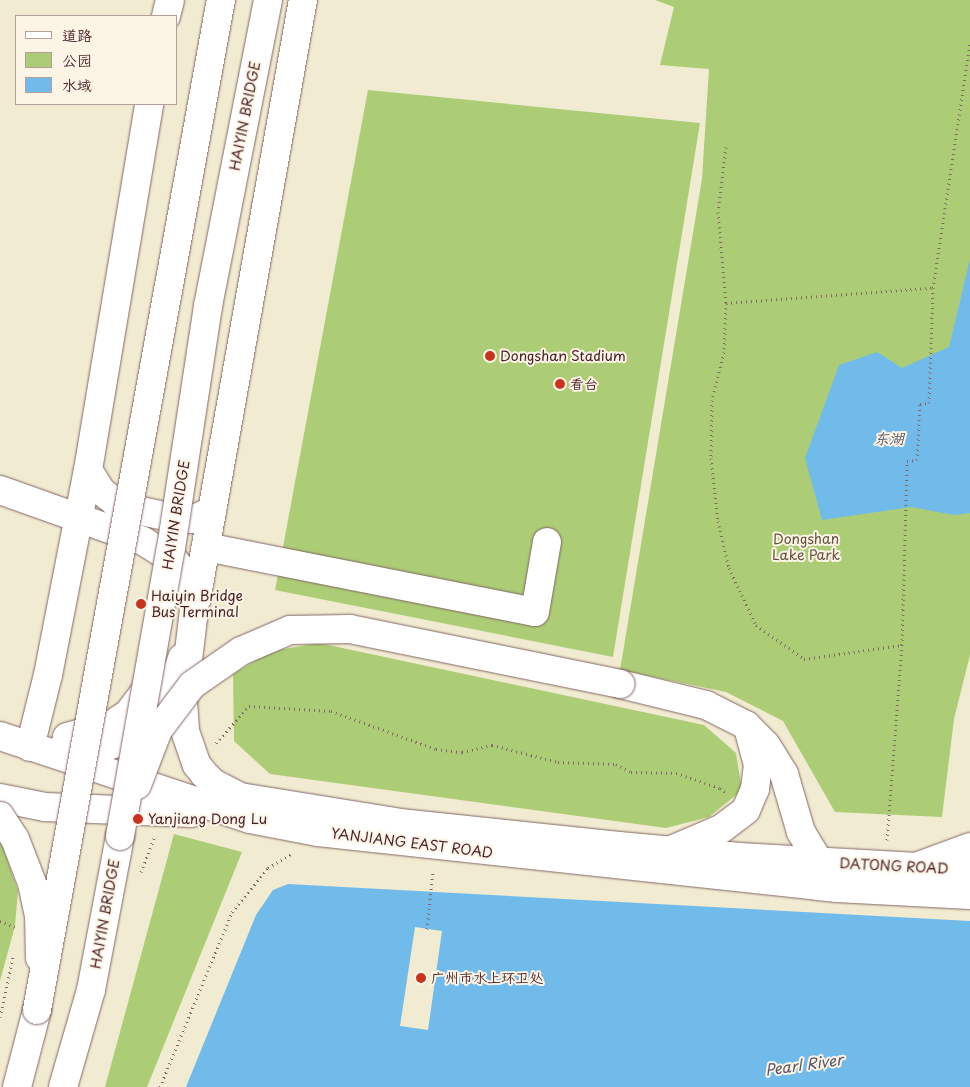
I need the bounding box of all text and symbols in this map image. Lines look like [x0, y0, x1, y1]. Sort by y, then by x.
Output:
legend [15, 15, 178, 105]
text: 道路 [62, 23, 92, 46]
text: 公园 [62, 48, 92, 71]
street label: HAIYIN BRIDGE [226, 60, 264, 172]
text: 水域 [62, 73, 92, 96]
place label: Dongshan Stadium [500, 348, 626, 364]
marker: Dongshan Stadium [484, 350, 496, 362]
place label: 看台 [570, 376, 598, 392]
marker: 看台 [554, 378, 566, 390]
water label: 东湖 [874, 429, 904, 447]
street label: HAIYIN BRIDGE [159, 459, 193, 571]
park label: Dongshan Lake Park [772, 531, 840, 564]
place label: Haiyin Bridge Bus Terminal [151, 588, 243, 620]
marker: Haiyin Bridge Bus Terminal [135, 598, 147, 610]
place label: Yanjiang Dong Lu [148, 811, 266, 827]
marker: Yanjiang Dong Lu [132, 813, 144, 825]
street label: YANJIANG EAST ROAD [329, 825, 495, 861]
street label: DATONG ROAD [838, 855, 950, 877]
street label: HAIYIN BRIDGE [87, 858, 123, 970]
place label: 广州市水上环卫处 [431, 970, 543, 986]
marker: 广州市水上环卫处 [415, 972, 427, 984]
water label: Pearl River [764, 1050, 844, 1078]

